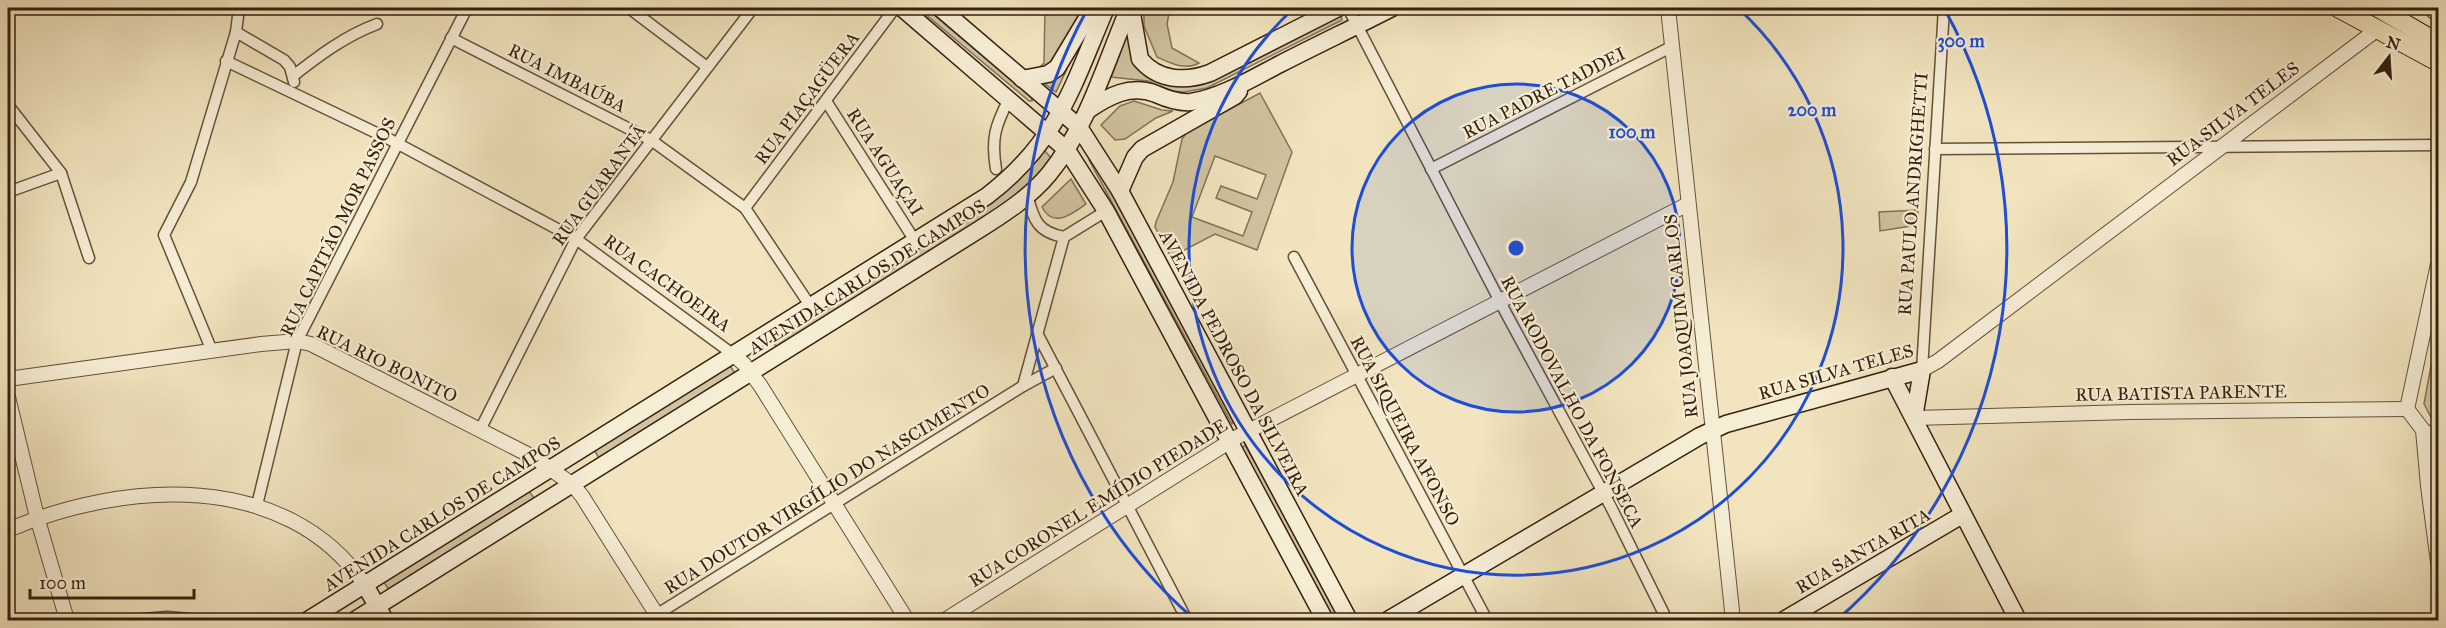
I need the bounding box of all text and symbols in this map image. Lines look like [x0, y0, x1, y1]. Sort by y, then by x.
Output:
street label: RUA PIAÇAGÜERA [749, 27, 864, 169]
north arrow [2359, 27, 2419, 87]
text: 300 m [1937, 30, 1985, 53]
text: N [2384, 32, 2403, 54]
street label: RUA IMBAÚBA [504, 37, 631, 117]
street label: RUA PADRE TADDEI [1459, 42, 1629, 144]
street label: RUA SILVA TELES [2162, 57, 2304, 171]
street label: RUA PAULO ANDRIGHETTI [1894, 71, 1932, 316]
text: 200 m [1788, 99, 1837, 121]
street label: RUA AGUAÇAI [842, 104, 928, 220]
street label: RUA CAPITÃO MOR PASSOS [275, 114, 401, 340]
street label: RUA GUARANTÃ [548, 120, 650, 250]
text: 100 m [1609, 121, 1656, 143]
street label: AVENIDA CARLOS DE CAMPOS [744, 195, 990, 360]
street label: RUA JOAQUIM CARLOS [1659, 213, 1704, 419]
street label: AVENIDA PEDROSO DA SILVEIRA [1154, 226, 1314, 500]
street label: RUA CACHOEIRA [599, 229, 735, 337]
centre of rings [1506, 238, 1526, 258]
street label: RUA RODOVALHO DA FONSECA [1496, 272, 1648, 532]
street label: RUA RIO BONITO [313, 320, 461, 408]
street label: RUA SIQUEIRA AFONSO [1346, 332, 1464, 530]
street label: RUA SILVA TELES [1756, 339, 1916, 405]
street label: RUA DOUTOR VIRGÍLIO DO NASCIMENTO [659, 377, 994, 599]
street label: RUA BATISTA PARENTE [2075, 380, 2287, 406]
street label: RUA CORONEL EMÍDIO PIEDADE [964, 412, 1231, 592]
street label: AVENIDA CARLOS DE CAMPOS [319, 432, 565, 597]
street label: RUA SANTA RITA [1792, 503, 1934, 599]
scale bar [30, 562, 194, 600]
text: 100 m [39, 572, 86, 594]

